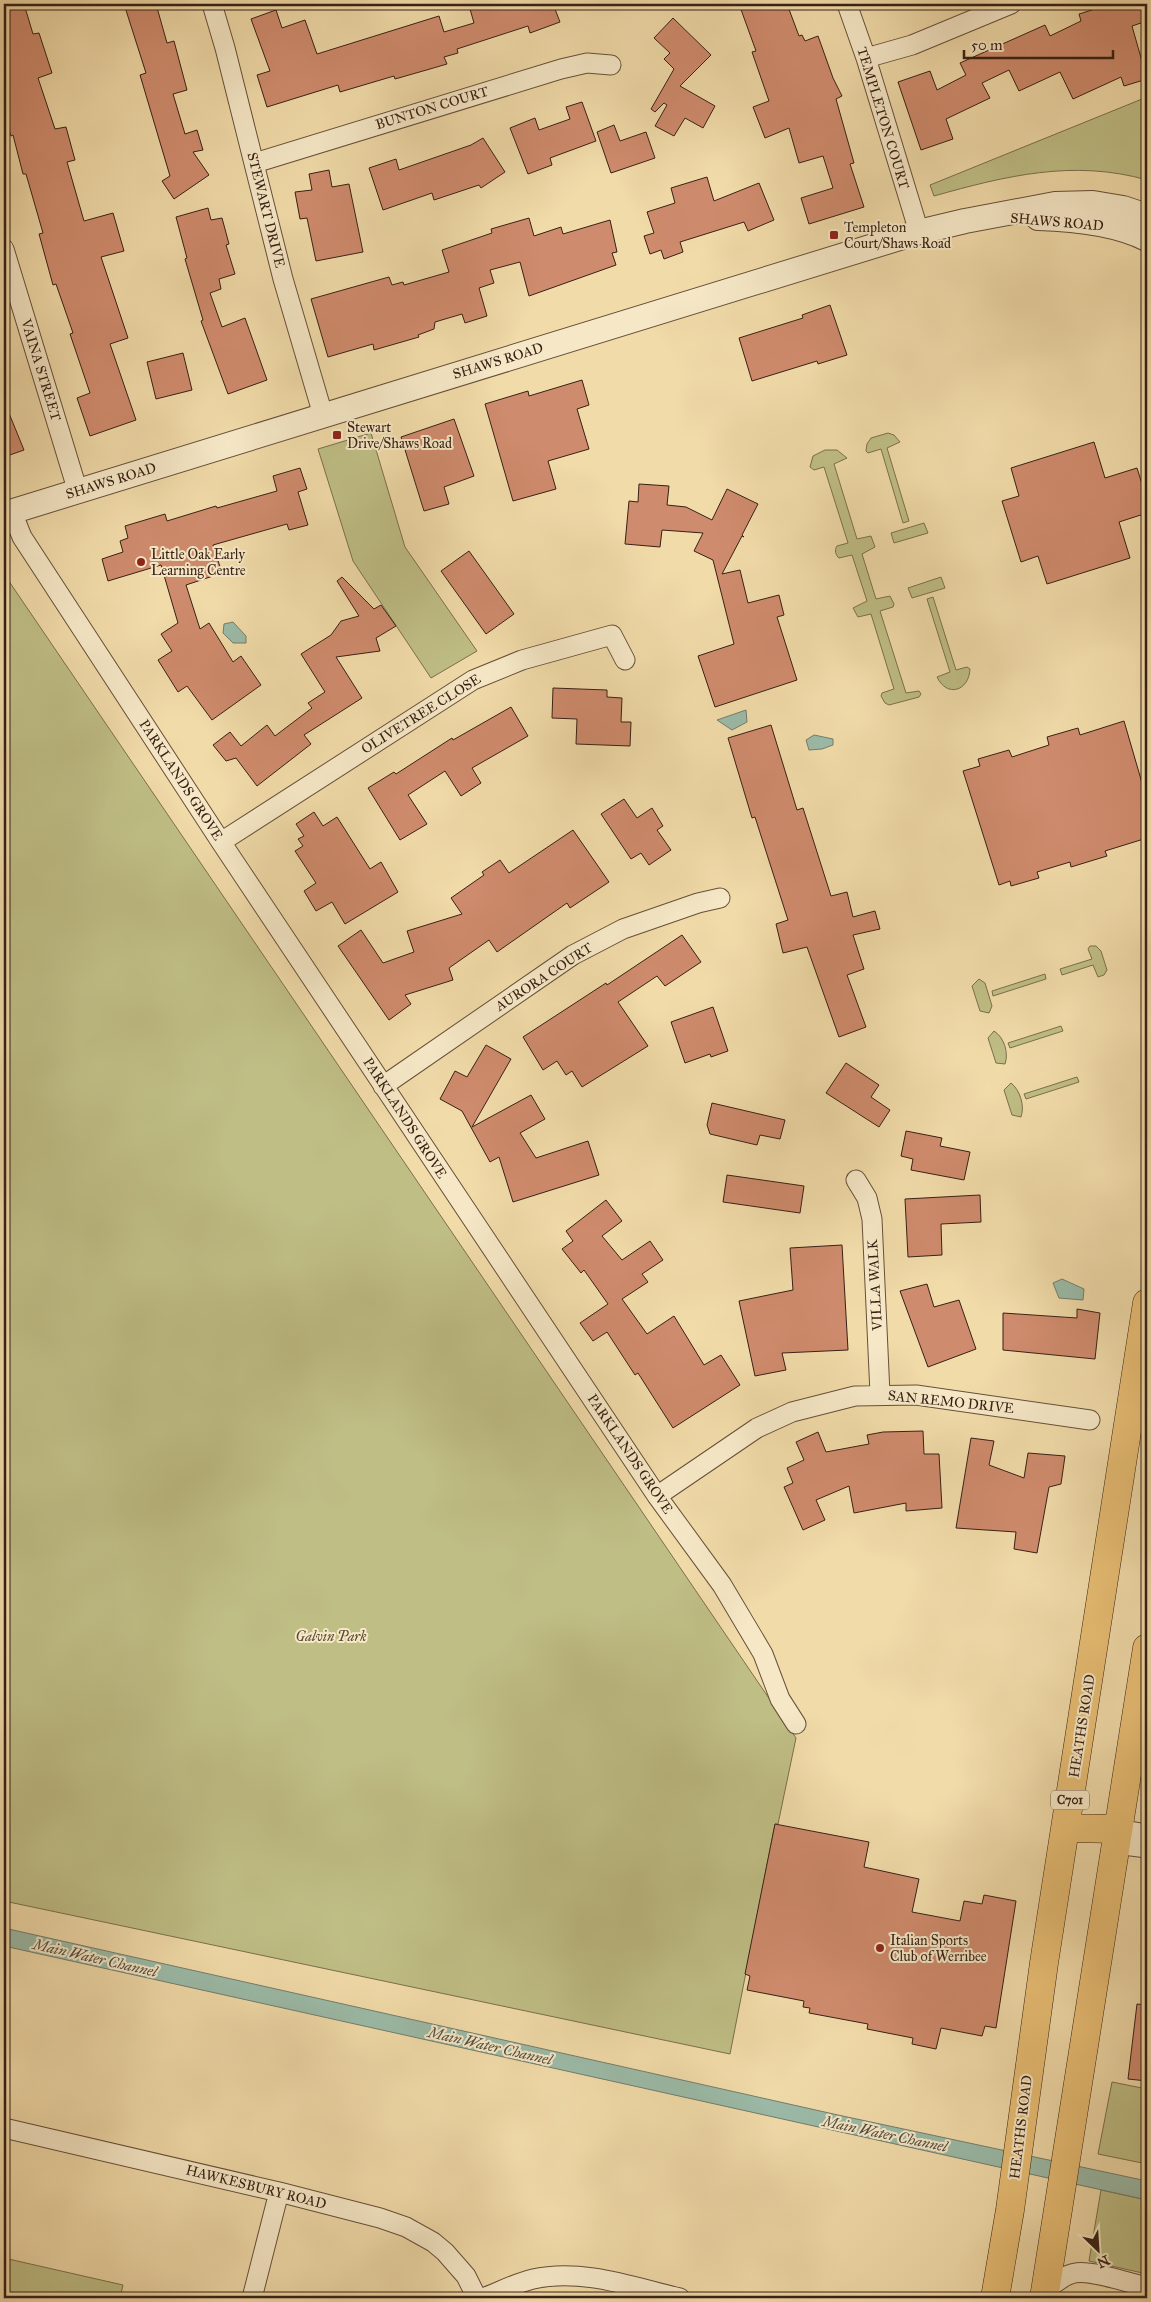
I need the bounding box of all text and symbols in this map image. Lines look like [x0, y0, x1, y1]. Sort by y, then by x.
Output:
scale bar [964, 28, 1112, 60]
text: 50 m [971, 36, 1003, 54]
street label: TEMPLETON COURT [853, 45, 913, 192]
street label: BUNTON COURT [373, 83, 491, 133]
street label: STEWART DRIVE [243, 150, 289, 270]
street label: SHAWS ROAD [1010, 209, 1104, 235]
place label: Templeton Court/Shaws Road [844, 219, 951, 252]
marker: Templeton Court/Shaws Road [828, 229, 840, 241]
street label: VAINA STREET [17, 316, 65, 423]
street label: SHAWS ROAD [451, 339, 545, 383]
place label: Stewart Drive/Shaws Road [347, 419, 452, 452]
marker: Stewart Drive/Shaws Road [331, 429, 343, 441]
street label: SHAWS ROAD [64, 459, 158, 503]
place label: Little Oak Early Learning Centre [151, 546, 246, 579]
marker: Little Oak Early Learning Centre [135, 556, 147, 568]
street label: OLIVETREE CLOSE [358, 670, 484, 758]
street label: PARKLANDS GROVE [136, 716, 226, 844]
street label: AURORA COURT [491, 939, 596, 1015]
street label: PARKLANDS GROVE [360, 1054, 450, 1182]
street label: VILLA WALK [864, 1238, 886, 1332]
street label: SAN REMO DRIVE [887, 1387, 1015, 1417]
street label: PARKLANDS GROVE [584, 1391, 676, 1517]
park label: Galvin Park [296, 1628, 367, 1645]
street label: HEATHS ROAD [1065, 1673, 1099, 1779]
road number: C701 [1051, 1790, 1089, 1810]
place label: Italian Sports Club of Werribee [890, 1932, 987, 1965]
water label: Main Water Channel [29, 1935, 161, 1981]
marker: Italian Sports Club of Werribee [874, 1942, 886, 1954]
water label: Main Water Channel [424, 2023, 556, 2069]
street label: HEATHS ROAD [1006, 2074, 1036, 2180]
water label: Main Water Channel [819, 2112, 951, 2156]
street label: HAWKESBURY ROAD [184, 2161, 328, 2213]
north arrow [1074, 2224, 1124, 2274]
text: N [1094, 2251, 1112, 2272]

